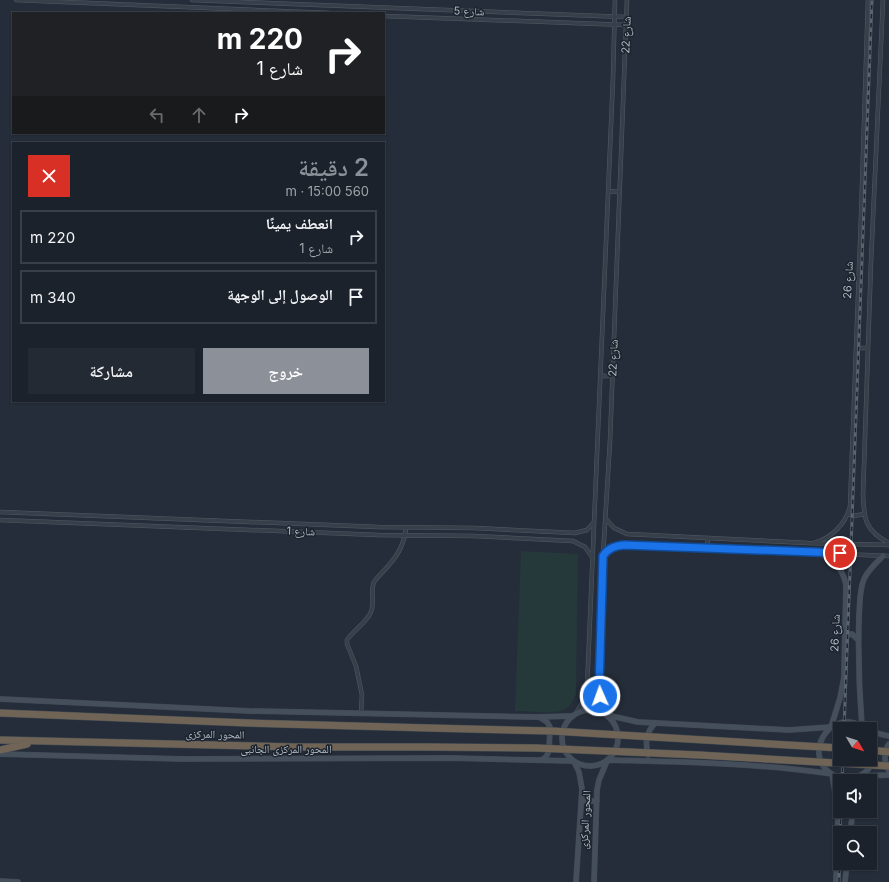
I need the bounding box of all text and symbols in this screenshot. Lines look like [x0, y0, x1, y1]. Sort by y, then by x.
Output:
street label: شارع 5 [453, 3, 485, 19]
street label: شارع 22 [618, 16, 634, 54]
text: 220 m [217, 22, 303, 56]
icon: right [317, 28, 369, 80]
text: شارع 1 [256, 58, 303, 79]
icon: left [146, 104, 168, 126]
icon: ahead [188, 104, 210, 126]
icon: right [230, 104, 252, 126]
text: 2 دقيقة [298, 153, 369, 182]
button: close [28, 155, 70, 197]
text: 560 m · 15:00 [285, 183, 369, 199]
text: انعطف يمينًا [266, 214, 333, 233]
icon: right [345, 226, 367, 248]
text: 220 m [30, 228, 75, 247]
text: شارع 1 [299, 240, 333, 256]
street label: شارع 26 [840, 261, 856, 299]
text: الوصول إلى الوجهة [227, 285, 333, 304]
icon: arrive [345, 286, 367, 308]
text: 340 m [30, 288, 76, 307]
street label: شارع 22 [605, 339, 621, 377]
button: مشاركة [28, 348, 195, 394]
button: خروج [203, 348, 369, 394]
street label: شارع 1 [287, 524, 315, 538]
pin [823, 536, 857, 570]
icon: arrive [829, 542, 851, 564]
street label: شارع 26 [827, 614, 843, 652]
position arrow [579, 675, 621, 717]
north arrow [833, 722, 877, 766]
map controls [833, 722, 877, 870]
street label: المحور المركزى [185, 726, 245, 742]
street label: المحور المركزى الجانبى [241, 742, 332, 756]
button: sound [833, 774, 877, 818]
street label: المحور المركزى [576, 790, 594, 850]
button: search [833, 826, 877, 870]

